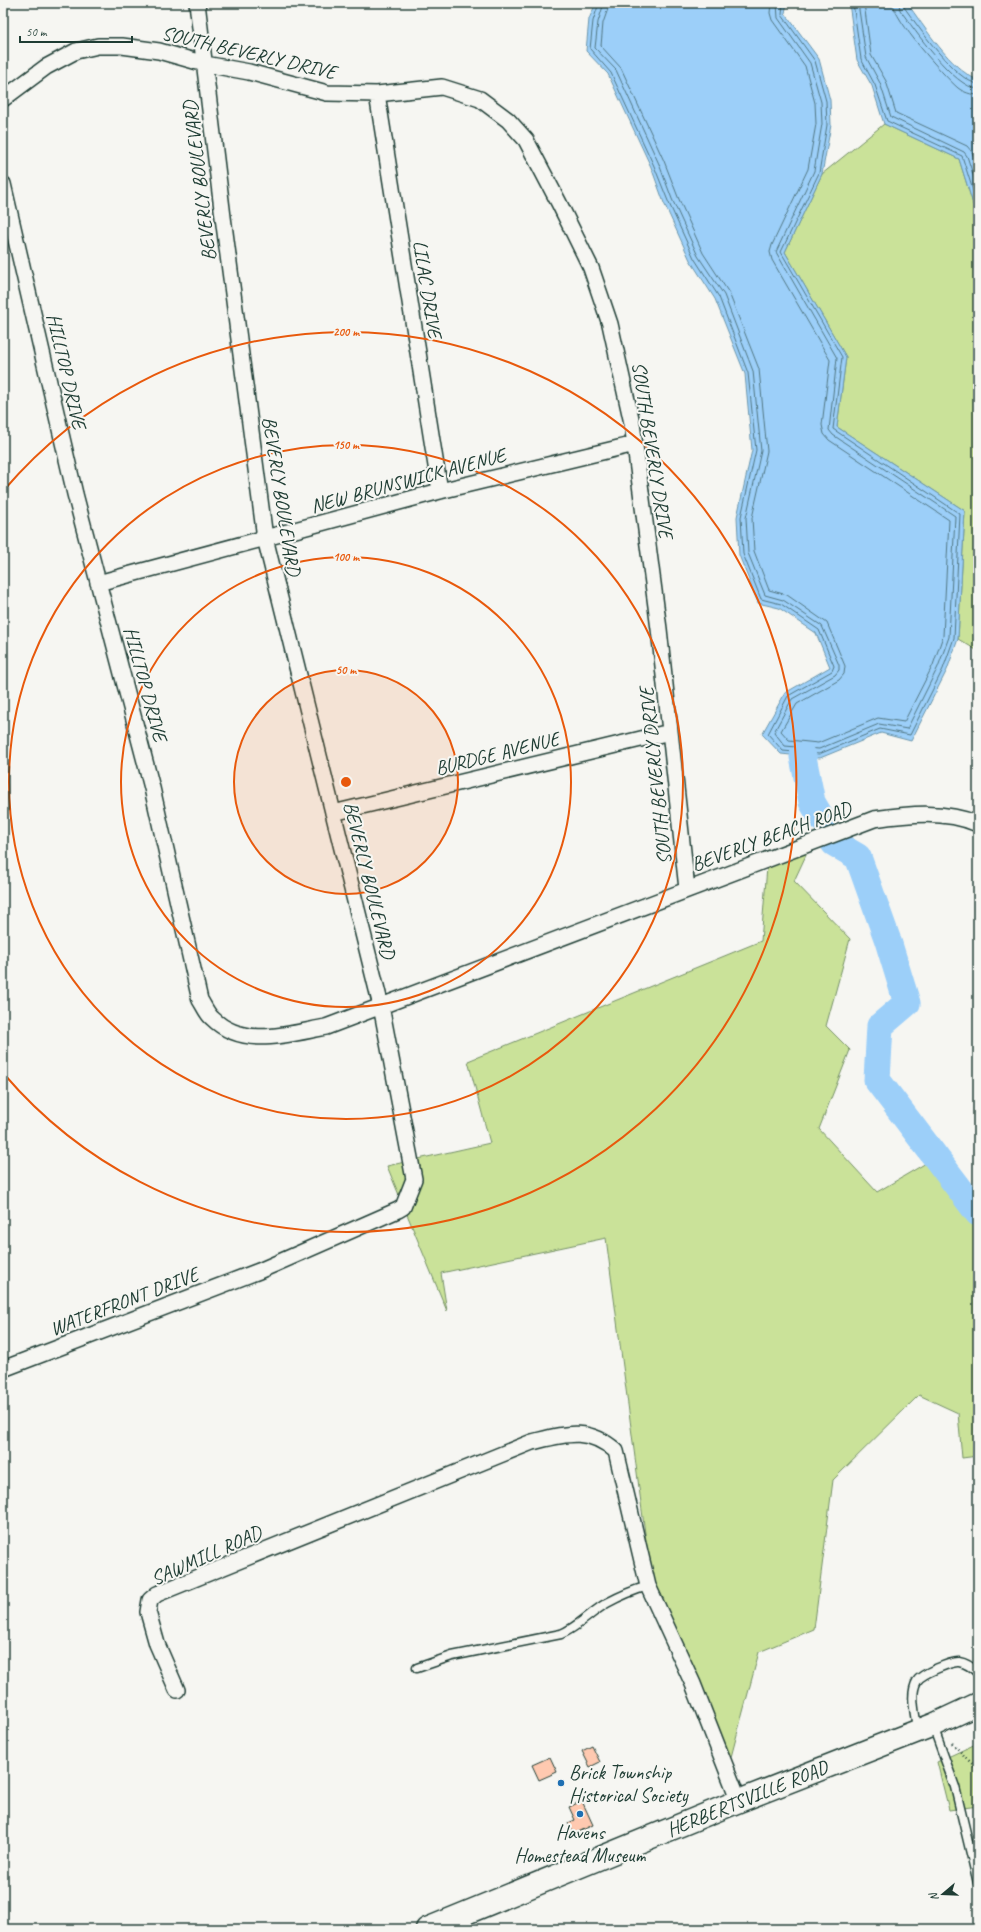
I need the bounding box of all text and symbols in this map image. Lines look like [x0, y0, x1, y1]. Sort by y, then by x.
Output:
scale bar [20, 18, 132, 44]
street label: SOUTH BEVERLY DRIVE [159, 20, 341, 85]
text: 50 m [26, 24, 48, 40]
street label: BEVERLY BOULEVARD [177, 98, 222, 262]
street label: LILAC DRIVE [407, 238, 448, 342]
street label: HILLTOP DRIVE [41, 311, 92, 434]
text: 200 m [333, 324, 360, 340]
street label: SOUTH BEVERLY DRIVE [626, 360, 679, 543]
street label: BEVERLY BOULEVARD [257, 415, 307, 579]
text: 150 m [333, 437, 360, 453]
street label: NEW BRUNSWICK AVENUE [308, 442, 511, 519]
text: 100 m [333, 549, 360, 565]
street label: HILLTOP DRIVE [118, 624, 173, 746]
text: 50 m [336, 662, 357, 678]
street label: SOUTH BEVERLY DRIVE [633, 683, 677, 866]
street label: BURDGE AVENUE [433, 725, 564, 781]
centre of rings [339, 775, 353, 789]
street label: BEVERLY BEACH ROAD [688, 795, 856, 877]
street label: BEVERLY BOULEVARD [338, 799, 401, 963]
street label: WATERFRONT DRIVE [46, 1261, 205, 1341]
street label: SAWMILL ROAD [147, 1519, 267, 1591]
street label: HERBERTSVILLE ROAD [663, 1754, 833, 1842]
place label: Brick Township Historical Society [569, 1760, 689, 1808]
marker: Brick Township Historical Society [556, 1778, 566, 1788]
marker: Havens Homestead Museum [575, 1809, 585, 1819]
place label: Havens Homestead Museum [514, 1820, 646, 1868]
north arrow [923, 1874, 963, 1914]
text: N [925, 1890, 941, 1903]

